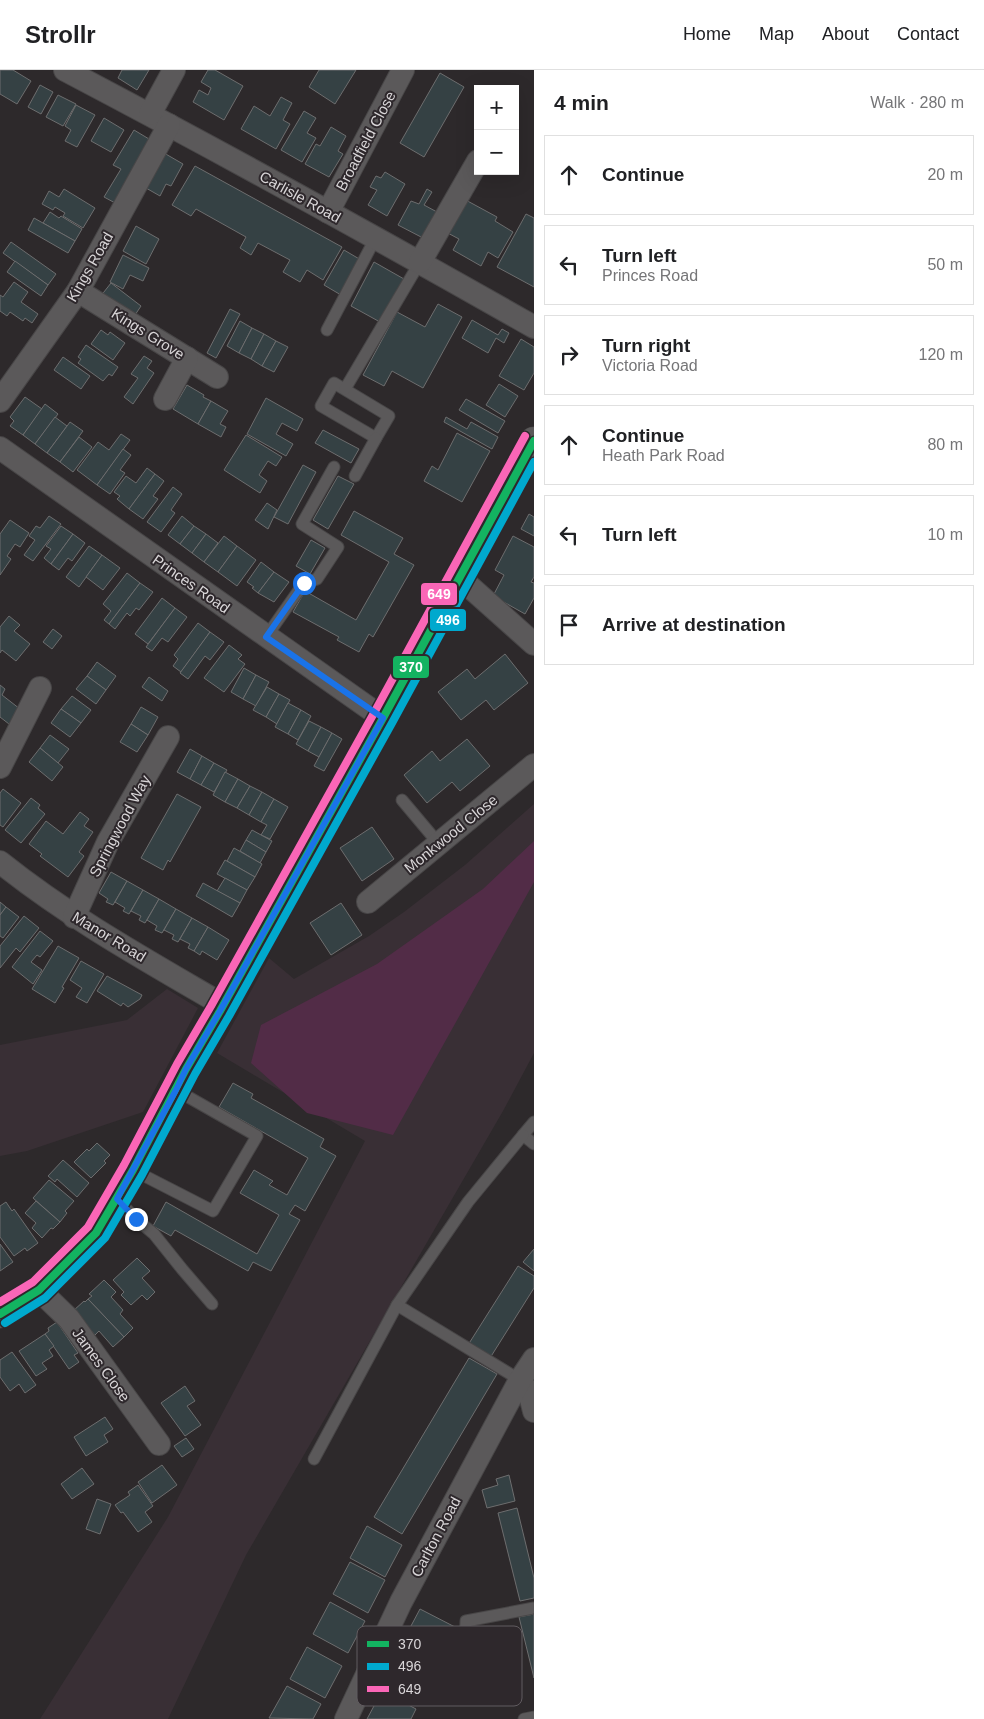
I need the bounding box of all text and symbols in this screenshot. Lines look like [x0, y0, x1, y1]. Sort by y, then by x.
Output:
text: Strollr [25, 21, 96, 48]
text: Home [683, 24, 731, 44]
text: Map [759, 24, 794, 44]
text: About [822, 24, 869, 44]
text: Contact [897, 24, 959, 44]
map controls [474, 85, 519, 175]
button: + [474, 85, 519, 130]
street label: Broadfield Close [332, 88, 399, 193]
text: 4 min [554, 91, 609, 114]
text: Walk · 280 m [870, 94, 964, 111]
button: − [474, 130, 519, 175]
icon: ahead [555, 161, 583, 189]
text: Continue [602, 164, 684, 185]
text: 20 m [927, 166, 963, 183]
street label: Carlisle Road [257, 167, 344, 226]
street label: Kings Road [63, 229, 116, 305]
text: Turn left [602, 245, 677, 266]
icon: left [555, 251, 583, 279]
text: 50 m [927, 256, 963, 273]
text: Princes Road [602, 267, 698, 284]
street label: Kings Grove [109, 304, 188, 363]
text: Turn right [602, 335, 690, 356]
icon: right [555, 341, 583, 369]
text: 120 m [919, 346, 963, 363]
text: Victoria Road [602, 357, 698, 374]
text: Continue [602, 425, 684, 446]
icon: ahead [555, 431, 583, 459]
text: 80 m [927, 436, 963, 453]
text: Heath Park Road [602, 447, 725, 464]
icon: left [555, 521, 583, 549]
text: Turn left [602, 524, 677, 545]
text: 10 m [927, 526, 963, 543]
street label: Princes Road [150, 551, 233, 616]
route start [293, 572, 316, 595]
line badge: 649 [420, 582, 458, 606]
text: 649 [427, 586, 451, 602]
line badge: 496 [429, 608, 467, 632]
icon: arrive [555, 611, 583, 639]
text: 496 [436, 612, 460, 628]
text: Arrive at destination [602, 614, 786, 635]
line badge: 370 [392, 655, 430, 679]
text: 370 [399, 659, 423, 675]
street label: Springwood Way [86, 772, 154, 880]
street label: Monkwood Close [401, 791, 501, 876]
street label: Manor Road [70, 908, 149, 965]
route end [125, 1208, 148, 1231]
street label: James Close [69, 1325, 134, 1405]
street label: Carlton Road [407, 1494, 464, 1580]
legend [357, 1626, 522, 1706]
text: 370 [398, 1636, 422, 1652]
text: 496 [398, 1658, 422, 1674]
text: 649 [398, 1681, 422, 1697]

